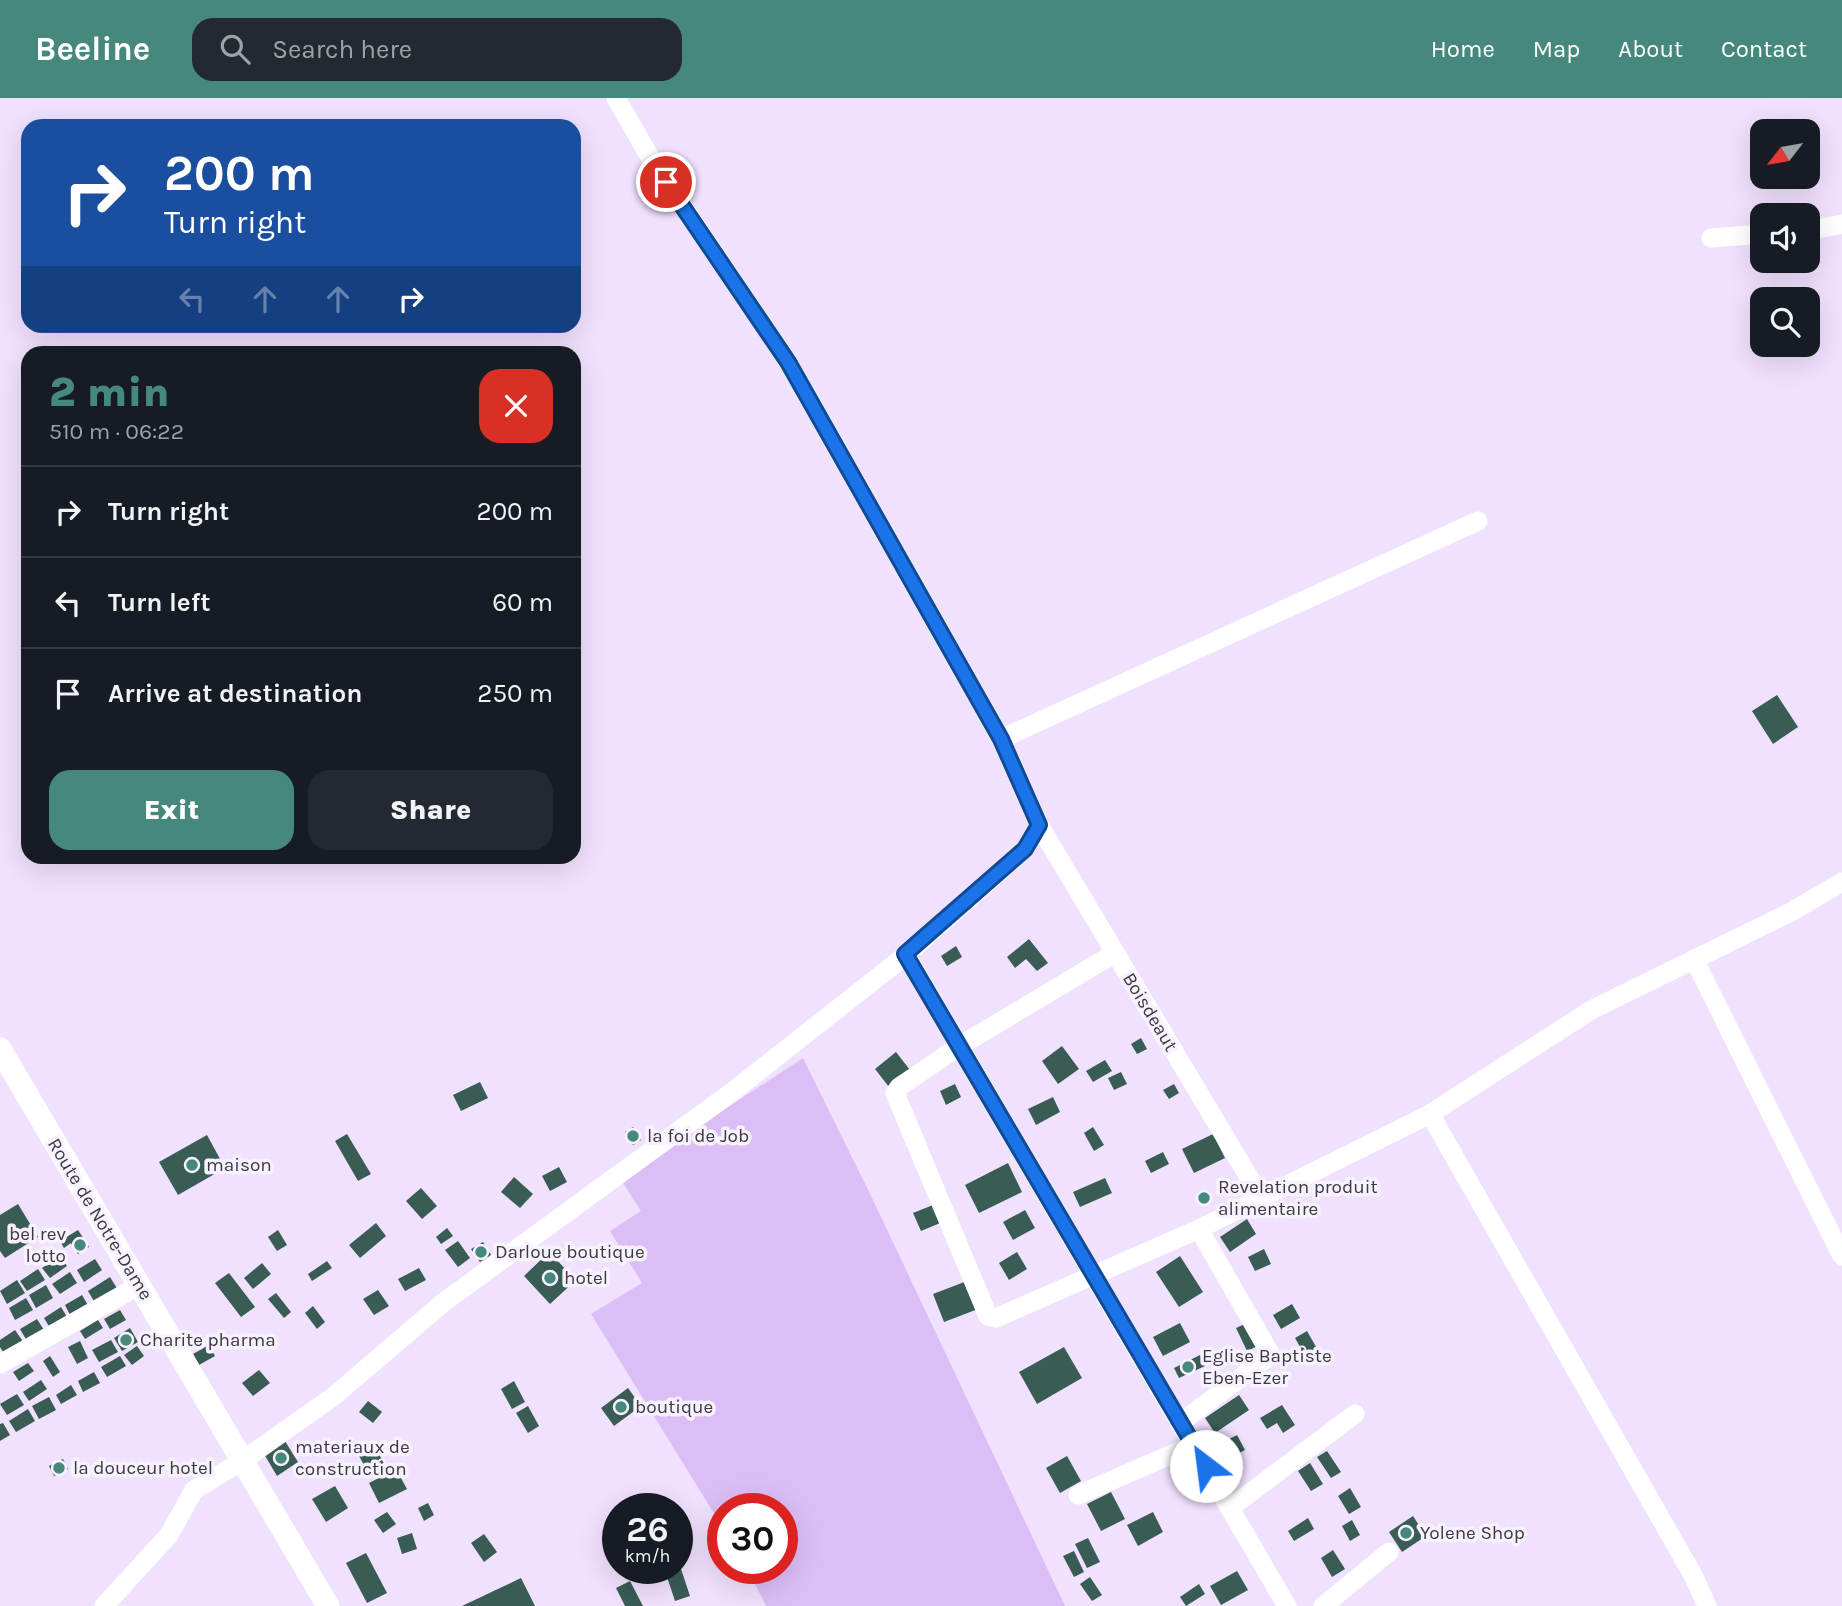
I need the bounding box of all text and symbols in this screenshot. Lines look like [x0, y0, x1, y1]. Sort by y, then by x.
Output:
search box [192, 18, 682, 81]
text: Beeline [35, 30, 150, 68]
icon: search [216, 30, 254, 68]
text: Search here [272, 34, 412, 65]
text: Home [1431, 35, 1495, 63]
text: Map [1533, 35, 1580, 63]
text: About [1618, 35, 1683, 63]
text: Contact [1721, 35, 1807, 63]
north arrow [1750, 119, 1820, 189]
map controls [1750, 119, 1820, 357]
text: 200 m [164, 145, 315, 202]
icon: right [49, 147, 140, 238]
pin [636, 152, 696, 212]
icon: arrive [647, 163, 685, 201]
button: sound [1750, 203, 1820, 273]
text: Turn right [164, 204, 306, 241]
icon: left [173, 280, 211, 318]
icon: ahead [246, 280, 284, 318]
icon: ahead [319, 280, 357, 318]
icon: right [392, 280, 430, 318]
button: search [1750, 287, 1820, 357]
text: 2 min [49, 367, 169, 417]
button: close [479, 369, 553, 443]
text: 510 m · 06:22 [49, 418, 184, 445]
icon: right [49, 493, 87, 531]
text: Turn right [108, 496, 229, 527]
text: 200 m [477, 496, 553, 527]
icon: left [49, 584, 87, 622]
text: Turn left [108, 587, 210, 618]
text: 60 m [492, 587, 553, 618]
icon: arrive [49, 675, 87, 713]
text: Arrive at destination [108, 678, 362, 709]
text: 250 m [477, 678, 553, 709]
button: Exit [49, 770, 294, 850]
button: Share [308, 770, 553, 850]
street label: Boisdeaut [1118, 969, 1182, 1055]
place label: la foi de Job [647, 1125, 749, 1147]
marker: la foi de Job [625, 1128, 641, 1144]
street label: Route de Notre-Dame [43, 1134, 157, 1304]
place label: maison [206, 1154, 272, 1176]
marker: maison [184, 1157, 200, 1173]
place label: Revelation produit alimentaire [1218, 1176, 1378, 1220]
marker: Revelation produit alimentaire [1196, 1190, 1212, 1206]
place label: bel rev lotto [9, 1223, 66, 1267]
marker: bel rev lotto [72, 1237, 88, 1253]
place label: Darloue boutique [495, 1241, 645, 1263]
marker: Darloue boutique [473, 1244, 489, 1260]
place label: hotel [564, 1267, 608, 1289]
marker: hotel [542, 1270, 558, 1286]
place label: Charite pharma [140, 1329, 276, 1351]
marker: Charite pharma [118, 1332, 134, 1348]
place label: Eglise Baptiste Eben-Ezer [1202, 1345, 1332, 1389]
marker: Eglise Baptiste Eben-Ezer [1180, 1359, 1196, 1375]
place label: boutique [635, 1396, 713, 1418]
marker: boutique [613, 1399, 629, 1415]
position arrow [1169, 1429, 1243, 1503]
place label: materiaux de construction [295, 1436, 410, 1480]
marker: materiaux de construction [273, 1450, 289, 1466]
place label: la douceur hotel [73, 1457, 213, 1479]
marker: la douceur hotel [51, 1460, 67, 1476]
speed limit sign: 30 [707, 1493, 798, 1584]
text: 26 [626, 1509, 669, 1550]
place label: Yolene Shop [1420, 1522, 1525, 1544]
marker: Yolene Shop [1398, 1525, 1414, 1541]
text: km/h [625, 1545, 670, 1567]

